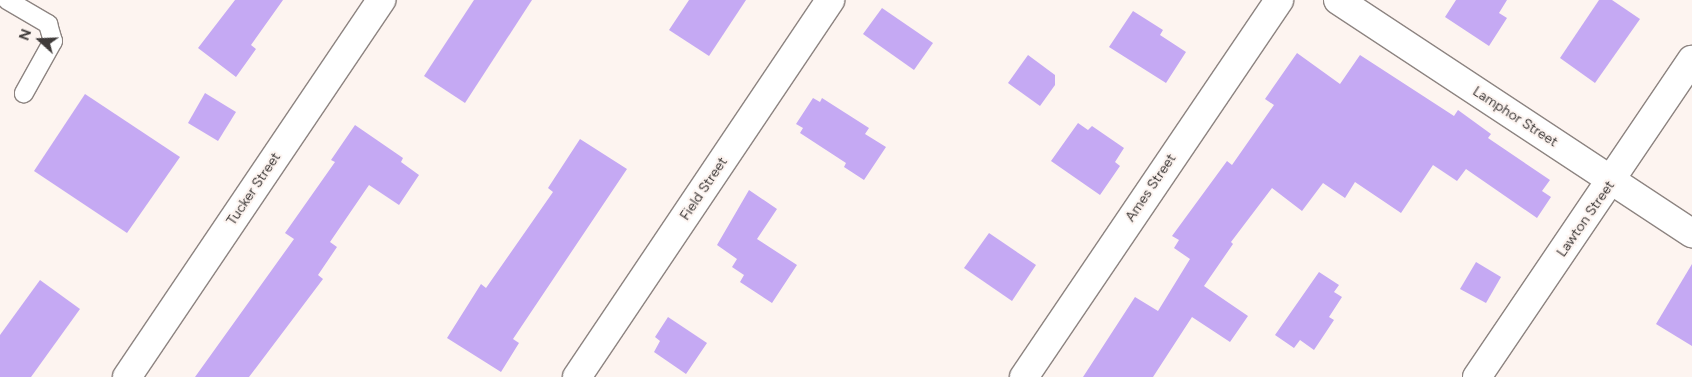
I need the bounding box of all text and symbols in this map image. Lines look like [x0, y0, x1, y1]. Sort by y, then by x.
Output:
north arrow [15, 15, 65, 65]
text: N [16, 27, 35, 43]
street label: Lamphor Street [1469, 83, 1561, 151]
street label: Tucker Street [224, 149, 284, 229]
street label: Ames Street [1122, 151, 1180, 225]
street label: Field Street [677, 154, 731, 224]
street label: Lawton Street [1554, 178, 1618, 260]

